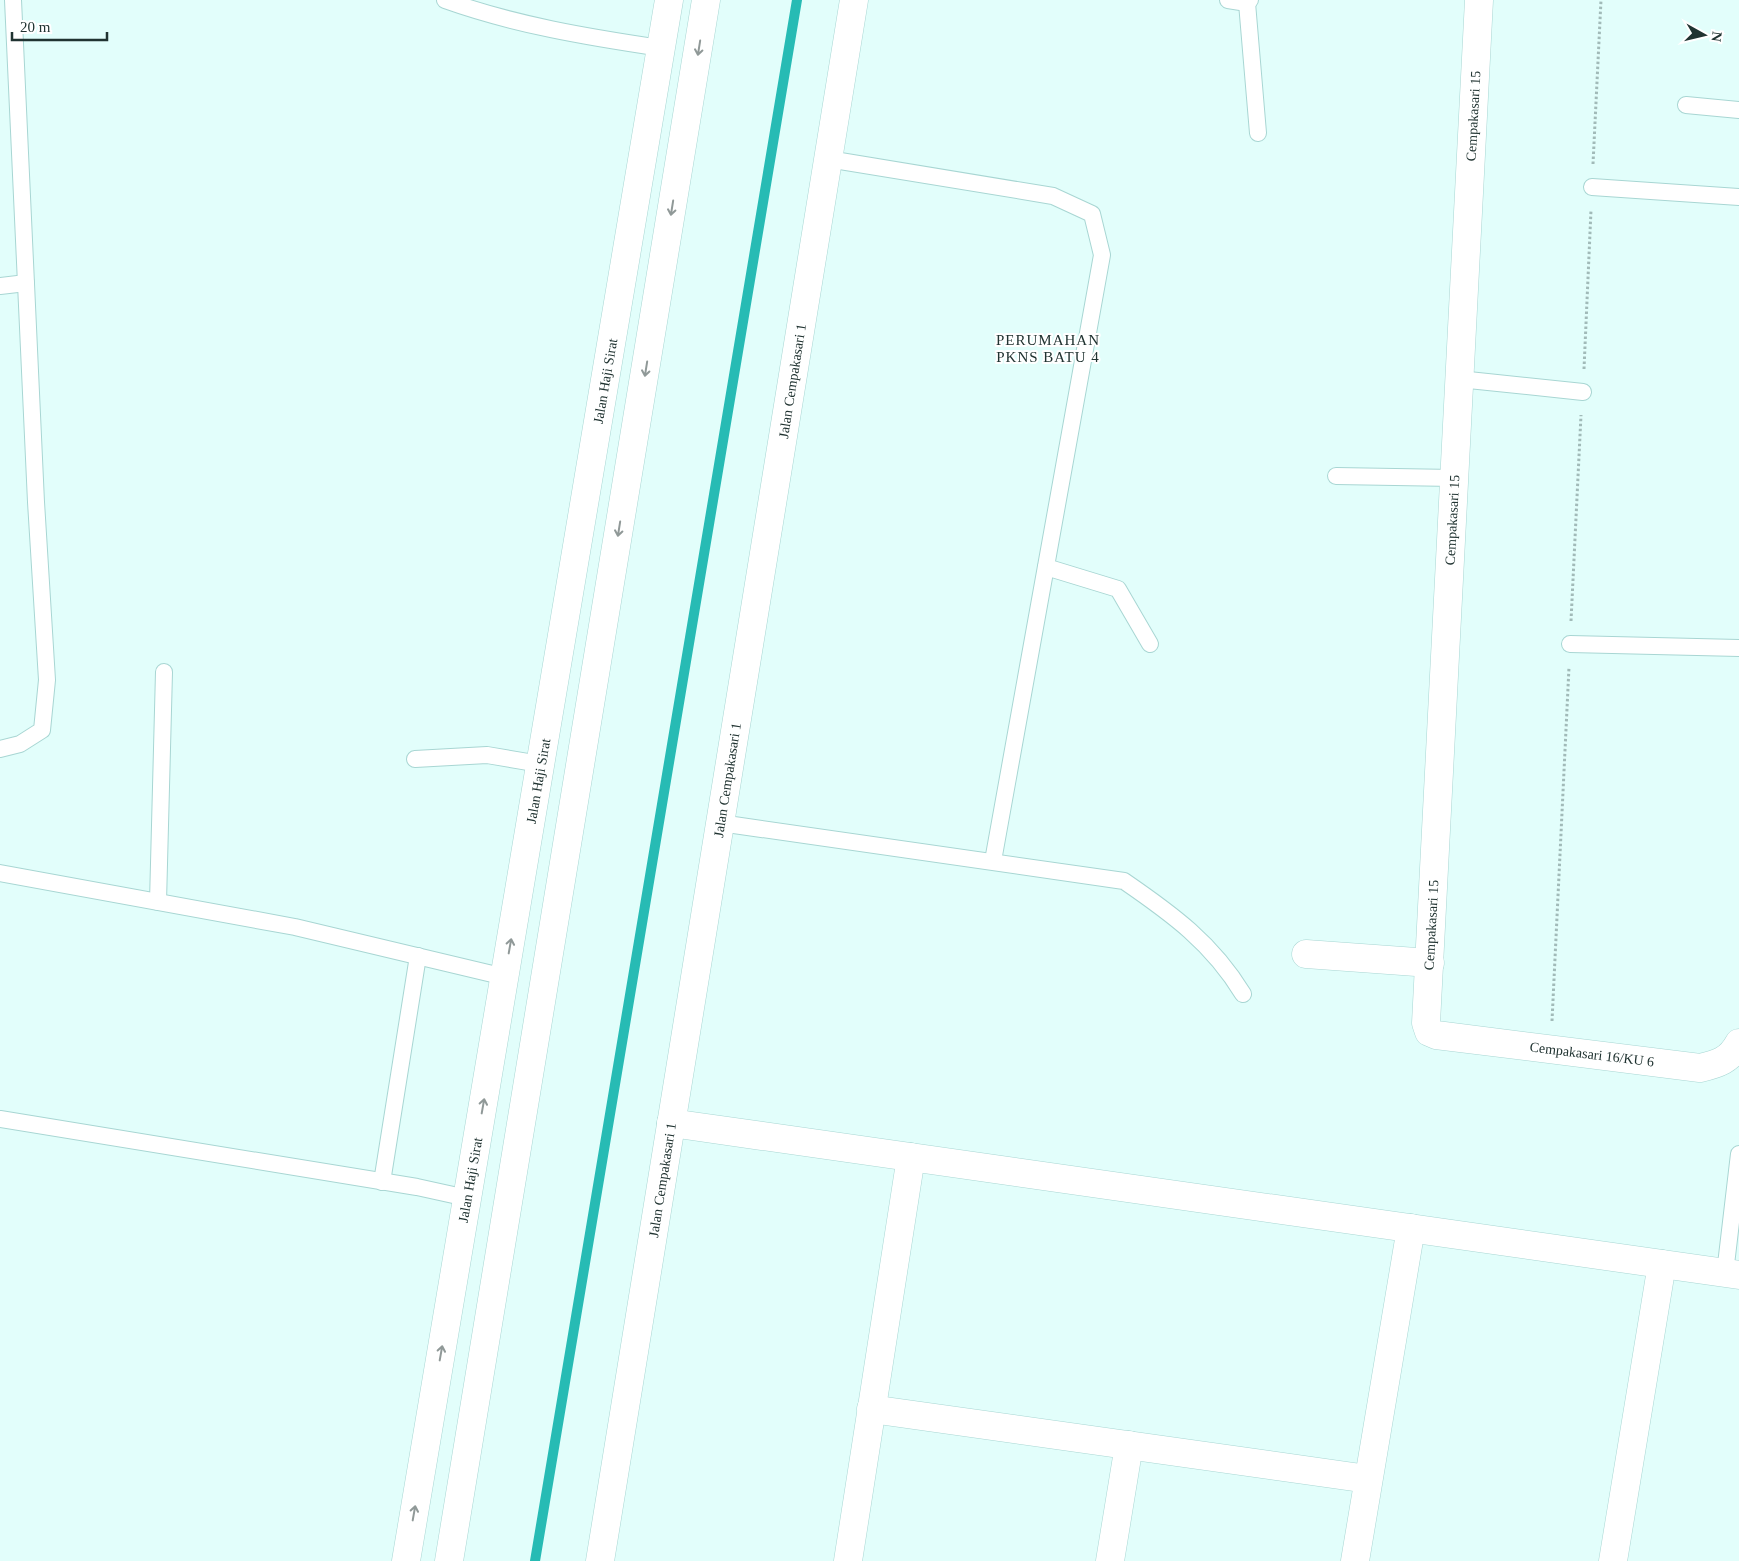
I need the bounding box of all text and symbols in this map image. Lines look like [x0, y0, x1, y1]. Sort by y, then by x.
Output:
scale bar [12, 10, 108, 42]
north arrow [1679, 10, 1729, 60]
text: 20 m [20, 19, 51, 35]
text: N [1708, 31, 1725, 43]
one-way arrow [693, 40, 703, 56]
street label: Cempakasari 15 [1464, 70, 1483, 162]
one-way arrow [667, 200, 677, 216]
street label: Jalan Cempakasari 1 [776, 323, 809, 439]
district label: PERUMAHAN PKNS BATU 4 [996, 332, 1100, 365]
street label: Jalan Haji Sirat [591, 337, 620, 425]
one-way arrow [640, 360, 650, 376]
street label: Cempakasari 15 [1443, 474, 1462, 566]
one-way arrow [614, 521, 624, 537]
street label: Jalan Cempakasari 1 [711, 722, 744, 838]
street label: Jalan Haji Sirat [524, 737, 553, 825]
street label: Cempakasari 15 [1422, 879, 1441, 971]
one-way arrow [505, 938, 515, 954]
street label: Cempakasari 16/KU 6 [1529, 1039, 1655, 1070]
one-way arrow [478, 1099, 488, 1115]
street label: Jalan Cempakasari 1 [646, 1122, 679, 1238]
street label: Jalan Haji Sirat [456, 1136, 485, 1224]
one-way arrow [437, 1345, 447, 1361]
one-way arrow [410, 1505, 420, 1521]

